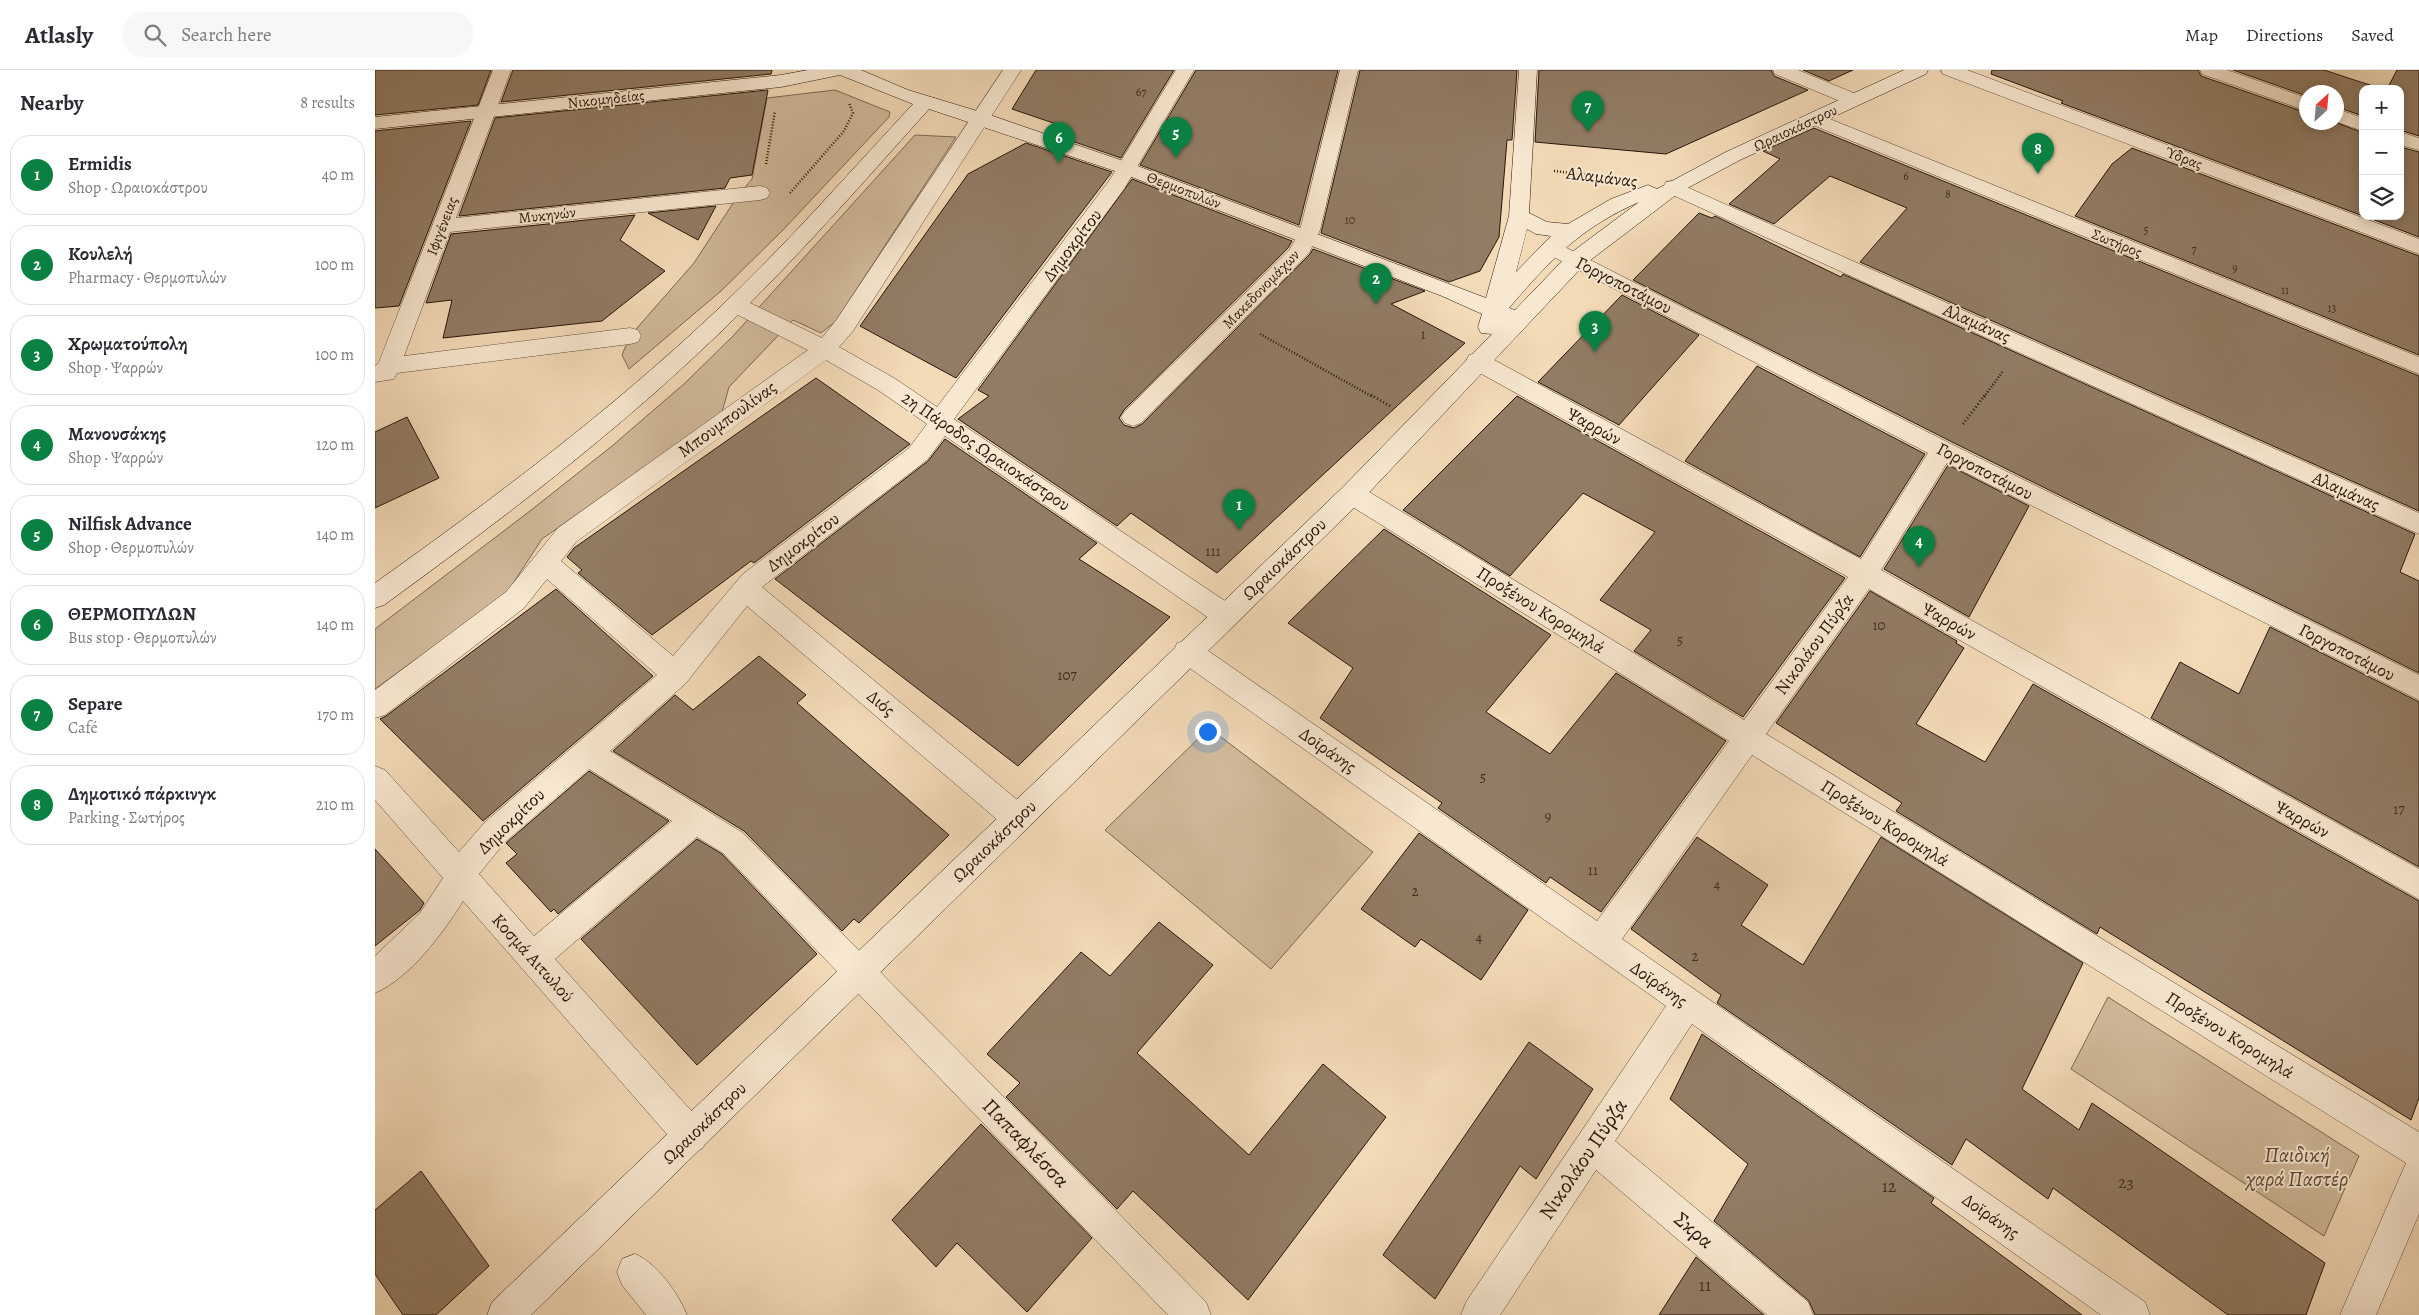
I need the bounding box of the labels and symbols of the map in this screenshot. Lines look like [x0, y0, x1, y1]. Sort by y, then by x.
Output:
house number: 67 [1136, 84, 1147, 100]
street label: Νικομηδείας [567, 85, 645, 113]
north arrow [2299, 85, 2344, 130]
pin: 7 [1572, 91, 1604, 132]
street label: Ωραιοκάστρου [1750, 100, 1841, 156]
pin: 5 [1160, 117, 1192, 158]
pin: 6 [1043, 122, 1075, 163]
pin: 8 [2022, 133, 2054, 174]
street label: Ύδρας [2163, 142, 2205, 174]
street label: Αλαμάνας [1564, 161, 1639, 193]
street label: Θερμοπυλών [1144, 167, 1224, 213]
house number: 6 [1903, 168, 1909, 184]
house number: 8 [1945, 186, 1951, 202]
street label: Ιφιγένειας [422, 194, 462, 258]
street label: Μυκηνών [517, 202, 577, 228]
street label: Δημοκρίτου [1037, 204, 1107, 286]
house number: 10 [1345, 212, 1355, 228]
house number: 5 [2143, 222, 2149, 238]
street label: Σωτήρος [2089, 224, 2145, 262]
house number: 7 [2191, 241, 2197, 257]
street label: Μακεδονομάχων [1218, 245, 1304, 333]
street label: Γοργοποτάμου [1572, 250, 1676, 320]
house number: 9 [2232, 260, 2238, 276]
pin: 2 [1360, 263, 1392, 304]
house number: 11 [2281, 282, 2289, 298]
street label: Αλαμάνας [1939, 297, 2015, 349]
house number: 13 [2327, 300, 2337, 316]
pin: 3 [1579, 311, 1611, 352]
house number: 1 [1420, 324, 1426, 344]
street label: Μπουμπουλίνας [673, 375, 781, 463]
street label: 2η Πάροδος Ωραιοκάστρου [897, 385, 1075, 517]
street label: Ψαρρών [1562, 401, 1626, 451]
street label: Γοργοποτάμου [1933, 436, 2037, 506]
street label: Αλαμάνας [2308, 465, 2384, 517]
pin: 1 [1223, 489, 1255, 530]
street label: Δημοκρίτου [762, 507, 844, 577]
street label: Ωραιοκάστρου [1236, 512, 1332, 606]
pin: 4 [1903, 526, 1935, 567]
house number: 111 [1205, 541, 1221, 561]
street label: Προξένου Κορομηλά [1472, 561, 1610, 659]
street label: Νικολάου Πύρζα [1769, 588, 1859, 700]
street label: Ψαρρών [1917, 596, 1981, 646]
house number: 10 [1872, 615, 1886, 635]
street label: Γοργοποτάμου [2295, 617, 2399, 687]
house number: 5 [1677, 630, 1683, 650]
house number: 107 [1057, 665, 1077, 685]
street label: Διός [862, 684, 900, 722]
your location [1195, 719, 1221, 745]
street label: Δοϊράνης [1294, 722, 1362, 778]
house number: 5 [1480, 767, 1486, 787]
street label: Προξένου Κορομηλά [1816, 774, 1954, 872]
street label: Δημοκρίτου [472, 783, 550, 859]
street label: Ωραιοκάστρου [946, 794, 1042, 888]
street label: Ψαρρών [2270, 794, 2334, 844]
house number: 17 [2393, 799, 2405, 819]
house number: 9 [1545, 806, 1552, 826]
house number: 11 [1588, 860, 1598, 880]
house number: 4 [1714, 874, 1721, 894]
house number: 2 [1411, 881, 1419, 901]
street label: Κοσμά Αιτωλού [487, 908, 579, 1008]
house number: 4 [1476, 927, 1483, 947]
house number: 2 [1691, 946, 1699, 966]
street label: Δοϊράνης [1625, 956, 1693, 1012]
street label: Προξένου Κορομηλά [2161, 986, 2299, 1084]
street label: Ωραιοκάστρου [656, 1076, 752, 1170]
street label: Παπαφλέσσα [976, 1092, 1076, 1194]
street label: Νικολάου Πύρζα [1532, 1093, 1634, 1225]
park label: Παιδική χαρά Παστέρ [2245, 1141, 2348, 1193]
house number: 23 [2118, 1170, 2134, 1194]
house number: 12 [1882, 1174, 1897, 1198]
street label: Δοϊράνης [1957, 1188, 2025, 1244]
street label: Σκρα [1668, 1205, 1720, 1255]
house number: 11 [1699, 1273, 1711, 1297]

